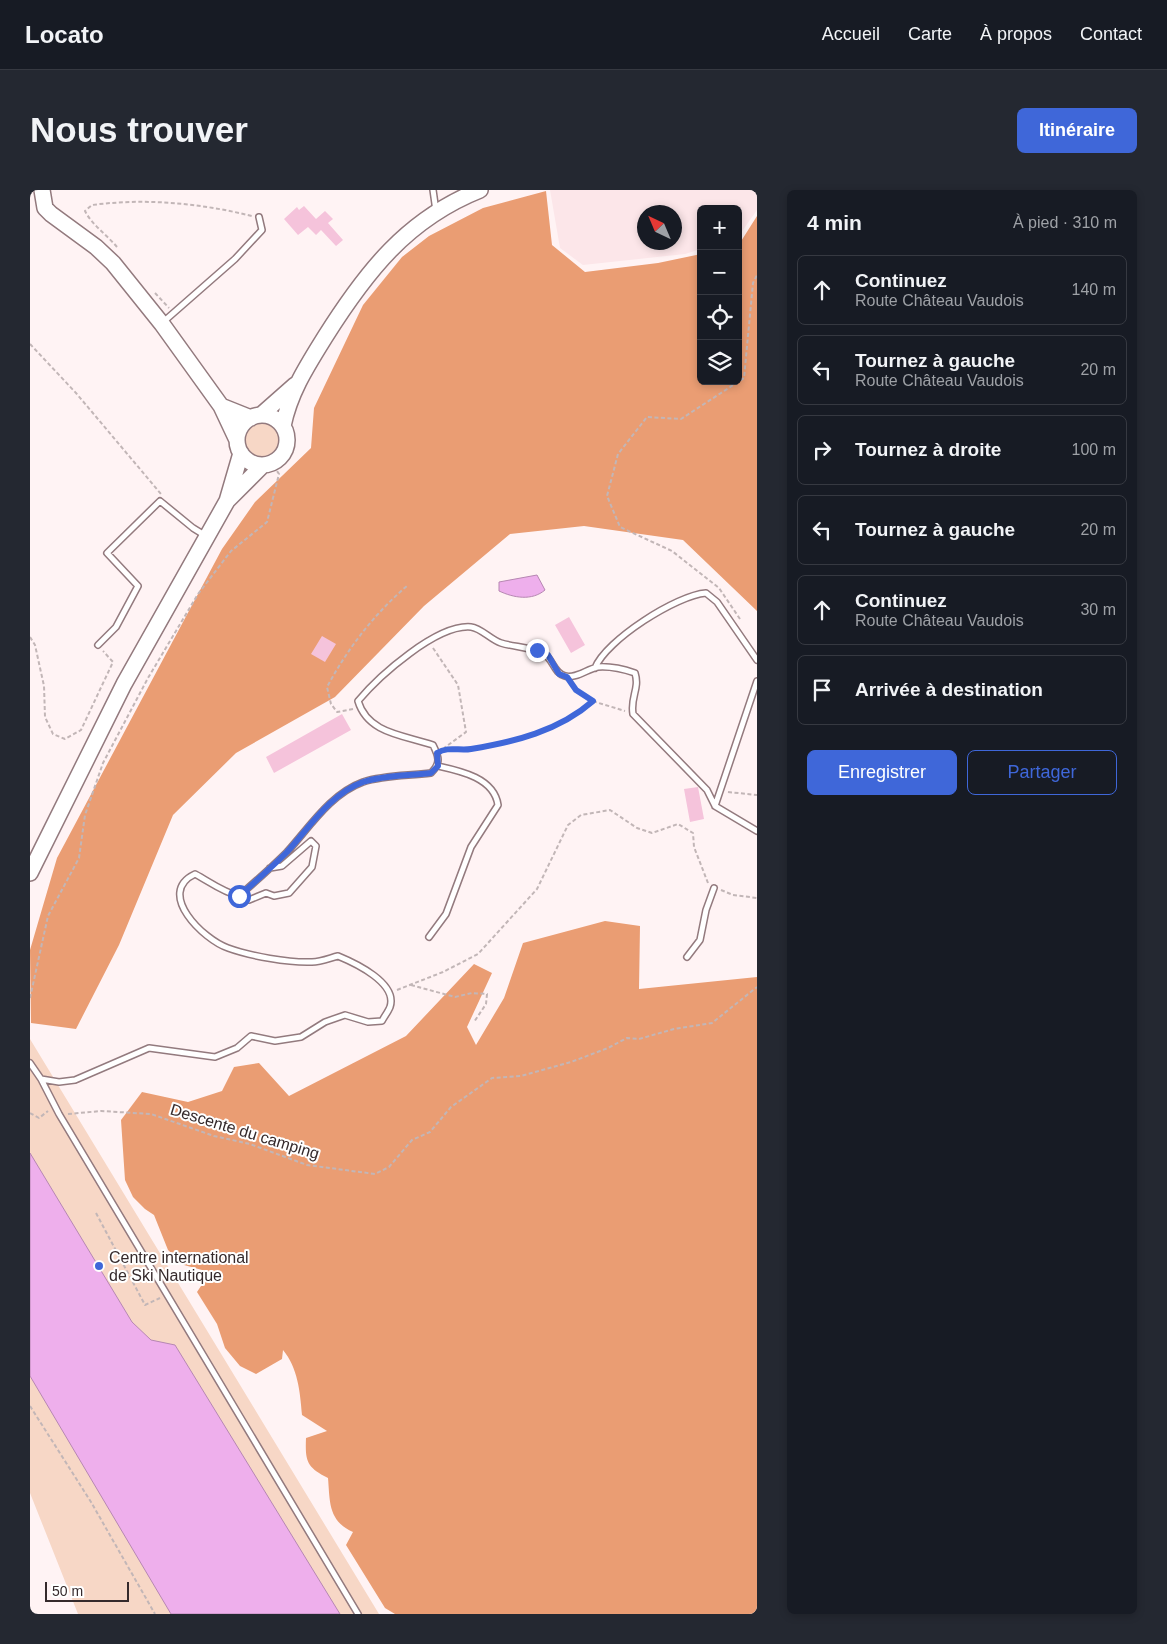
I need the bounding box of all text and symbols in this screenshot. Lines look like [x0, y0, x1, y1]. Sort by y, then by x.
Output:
text: Locato [25, 21, 104, 48]
text: Accueil [822, 24, 880, 44]
text: Carte [908, 24, 952, 44]
text: À propos [980, 24, 1052, 44]
text: Contact [1080, 24, 1142, 44]
button: Itinéraire [1017, 108, 1137, 153]
text: Nous trouver [30, 110, 248, 149]
north arrow [637, 205, 682, 250]
map controls [697, 205, 742, 385]
button: + [697, 205, 742, 250]
text: 4 min [807, 211, 862, 234]
text: À pied · 310 m [1013, 214, 1117, 231]
button: − [697, 250, 742, 295]
text: Continuez [855, 270, 947, 291]
icon: ahead [808, 276, 836, 304]
text: 140 m [1072, 281, 1116, 298]
text: Route Château Vaudois [855, 292, 1024, 309]
button: locate [697, 295, 742, 340]
button: layers [697, 340, 742, 385]
text: Tournez à gauche [855, 350, 1015, 371]
icon: left [808, 356, 836, 384]
text: 20 m [1080, 361, 1116, 378]
text: Route Château Vaudois [855, 372, 1024, 389]
icon: right [808, 436, 836, 464]
text: Tournez à droite [855, 439, 1001, 460]
text: 100 m [1072, 441, 1116, 458]
icon: left [808, 516, 836, 544]
text: Tournez à gauche [855, 519, 1015, 540]
text: 20 m [1080, 521, 1116, 538]
text: Continuez [855, 590, 947, 611]
icon: ahead [808, 596, 836, 624]
text: 30 m [1080, 601, 1116, 618]
text: Route Château Vaudois [855, 612, 1024, 629]
route end [526, 639, 549, 662]
icon: arrive [808, 676, 836, 704]
text: Arrivée à destination [855, 679, 1043, 700]
button: Enregistrer [807, 750, 957, 795]
button: Partager [967, 750, 1117, 795]
route start [228, 885, 251, 908]
street label: Descente du camping [168, 1101, 321, 1162]
place label: Centre international de Ski Nautique [109, 1249, 249, 1284]
marker: Centre international de Ski Nautique [93, 1260, 105, 1272]
scale bar [45, 1579, 129, 1602]
text: 50 m [52, 1583, 83, 1599]

